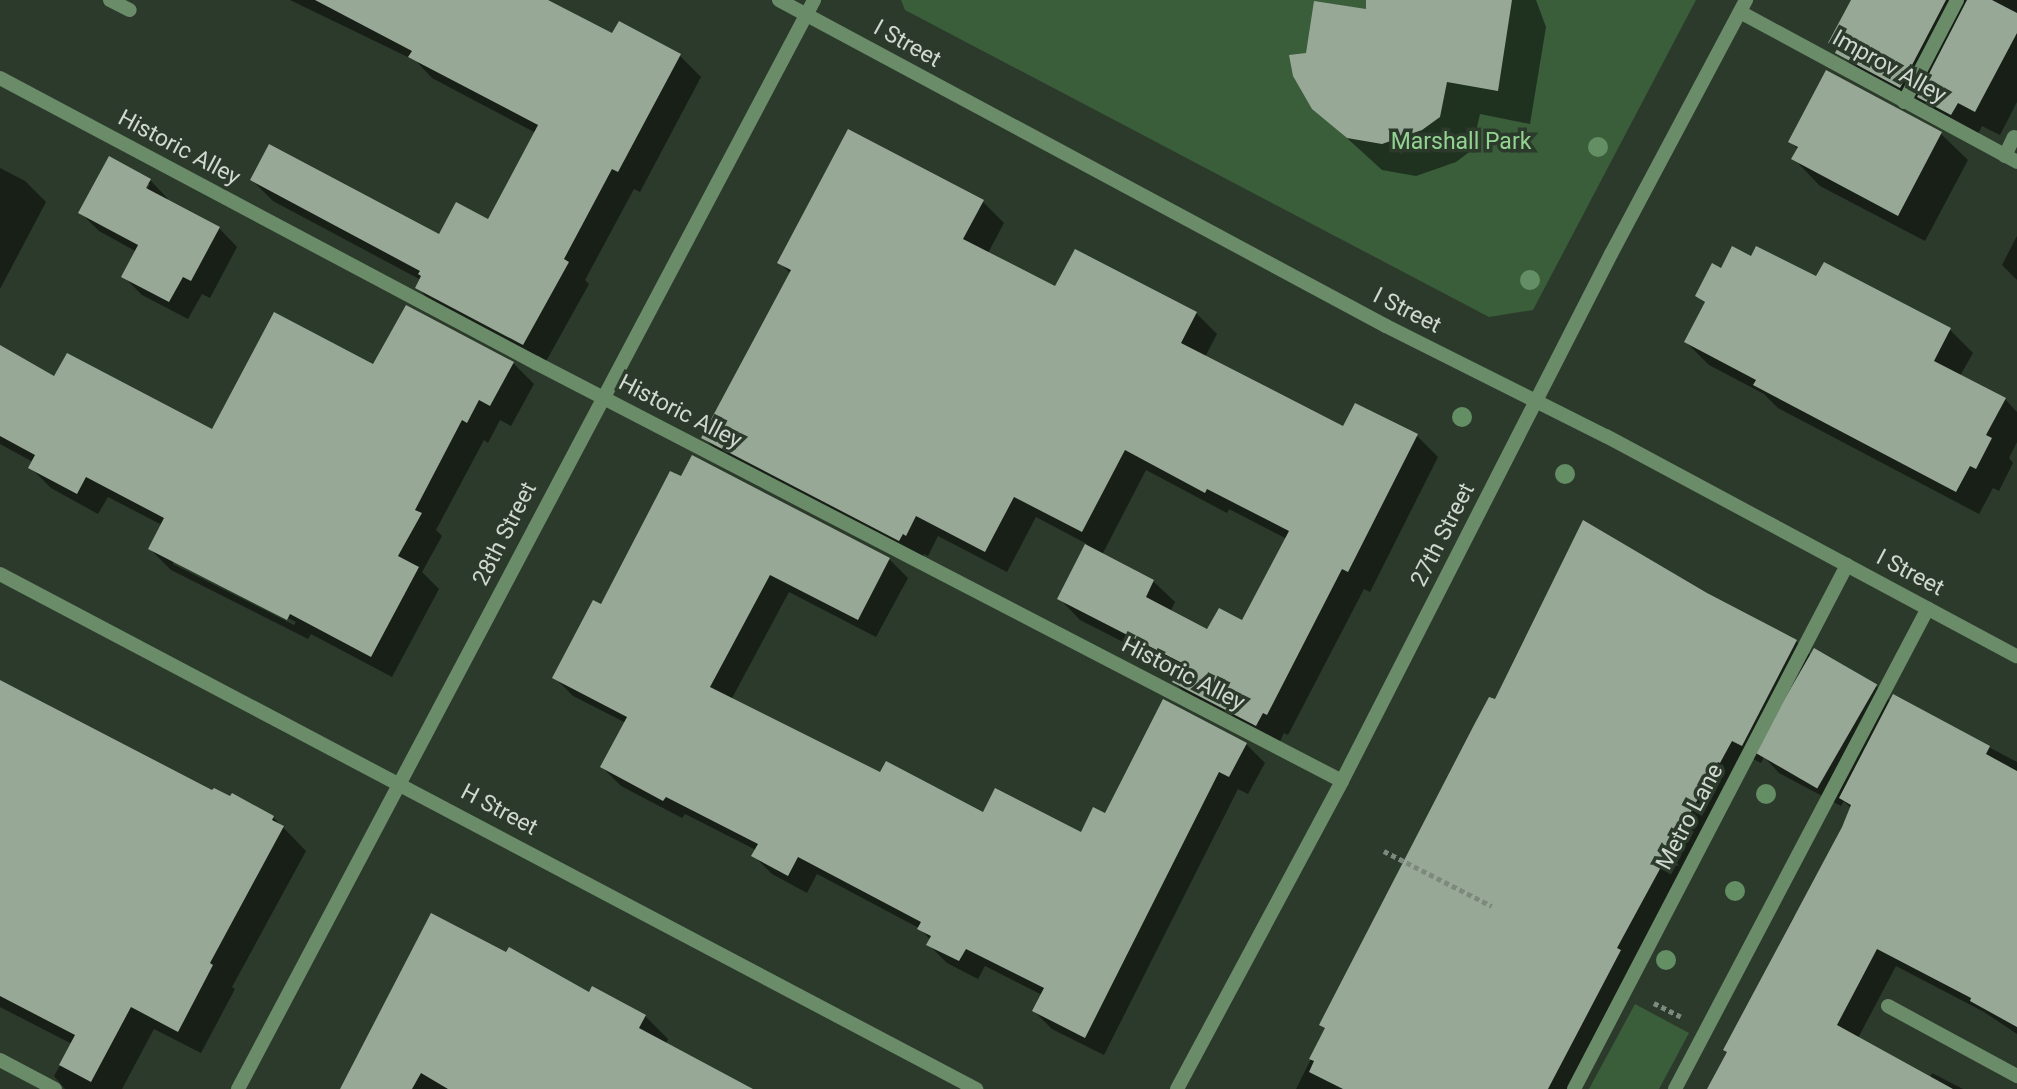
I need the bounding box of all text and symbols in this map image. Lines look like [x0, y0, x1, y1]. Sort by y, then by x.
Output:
street label: I Street [869, 14, 945, 74]
street label: Improv Alley [1827, 24, 1951, 110]
street label: Historic Alley [113, 104, 245, 192]
park label: Marshall Park [1391, 128, 1531, 156]
street label: I Street [1368, 282, 1446, 340]
street label: Historic Alley [614, 369, 746, 455]
street label: 28th Street [467, 478, 543, 590]
street label: 27th Street [1405, 479, 1481, 591]
street label: I Street [1871, 544, 1949, 602]
street label: Historic Alley [1117, 631, 1249, 717]
street label: Metro Lane [1651, 759, 1729, 875]
street label: H Street [456, 778, 542, 842]

